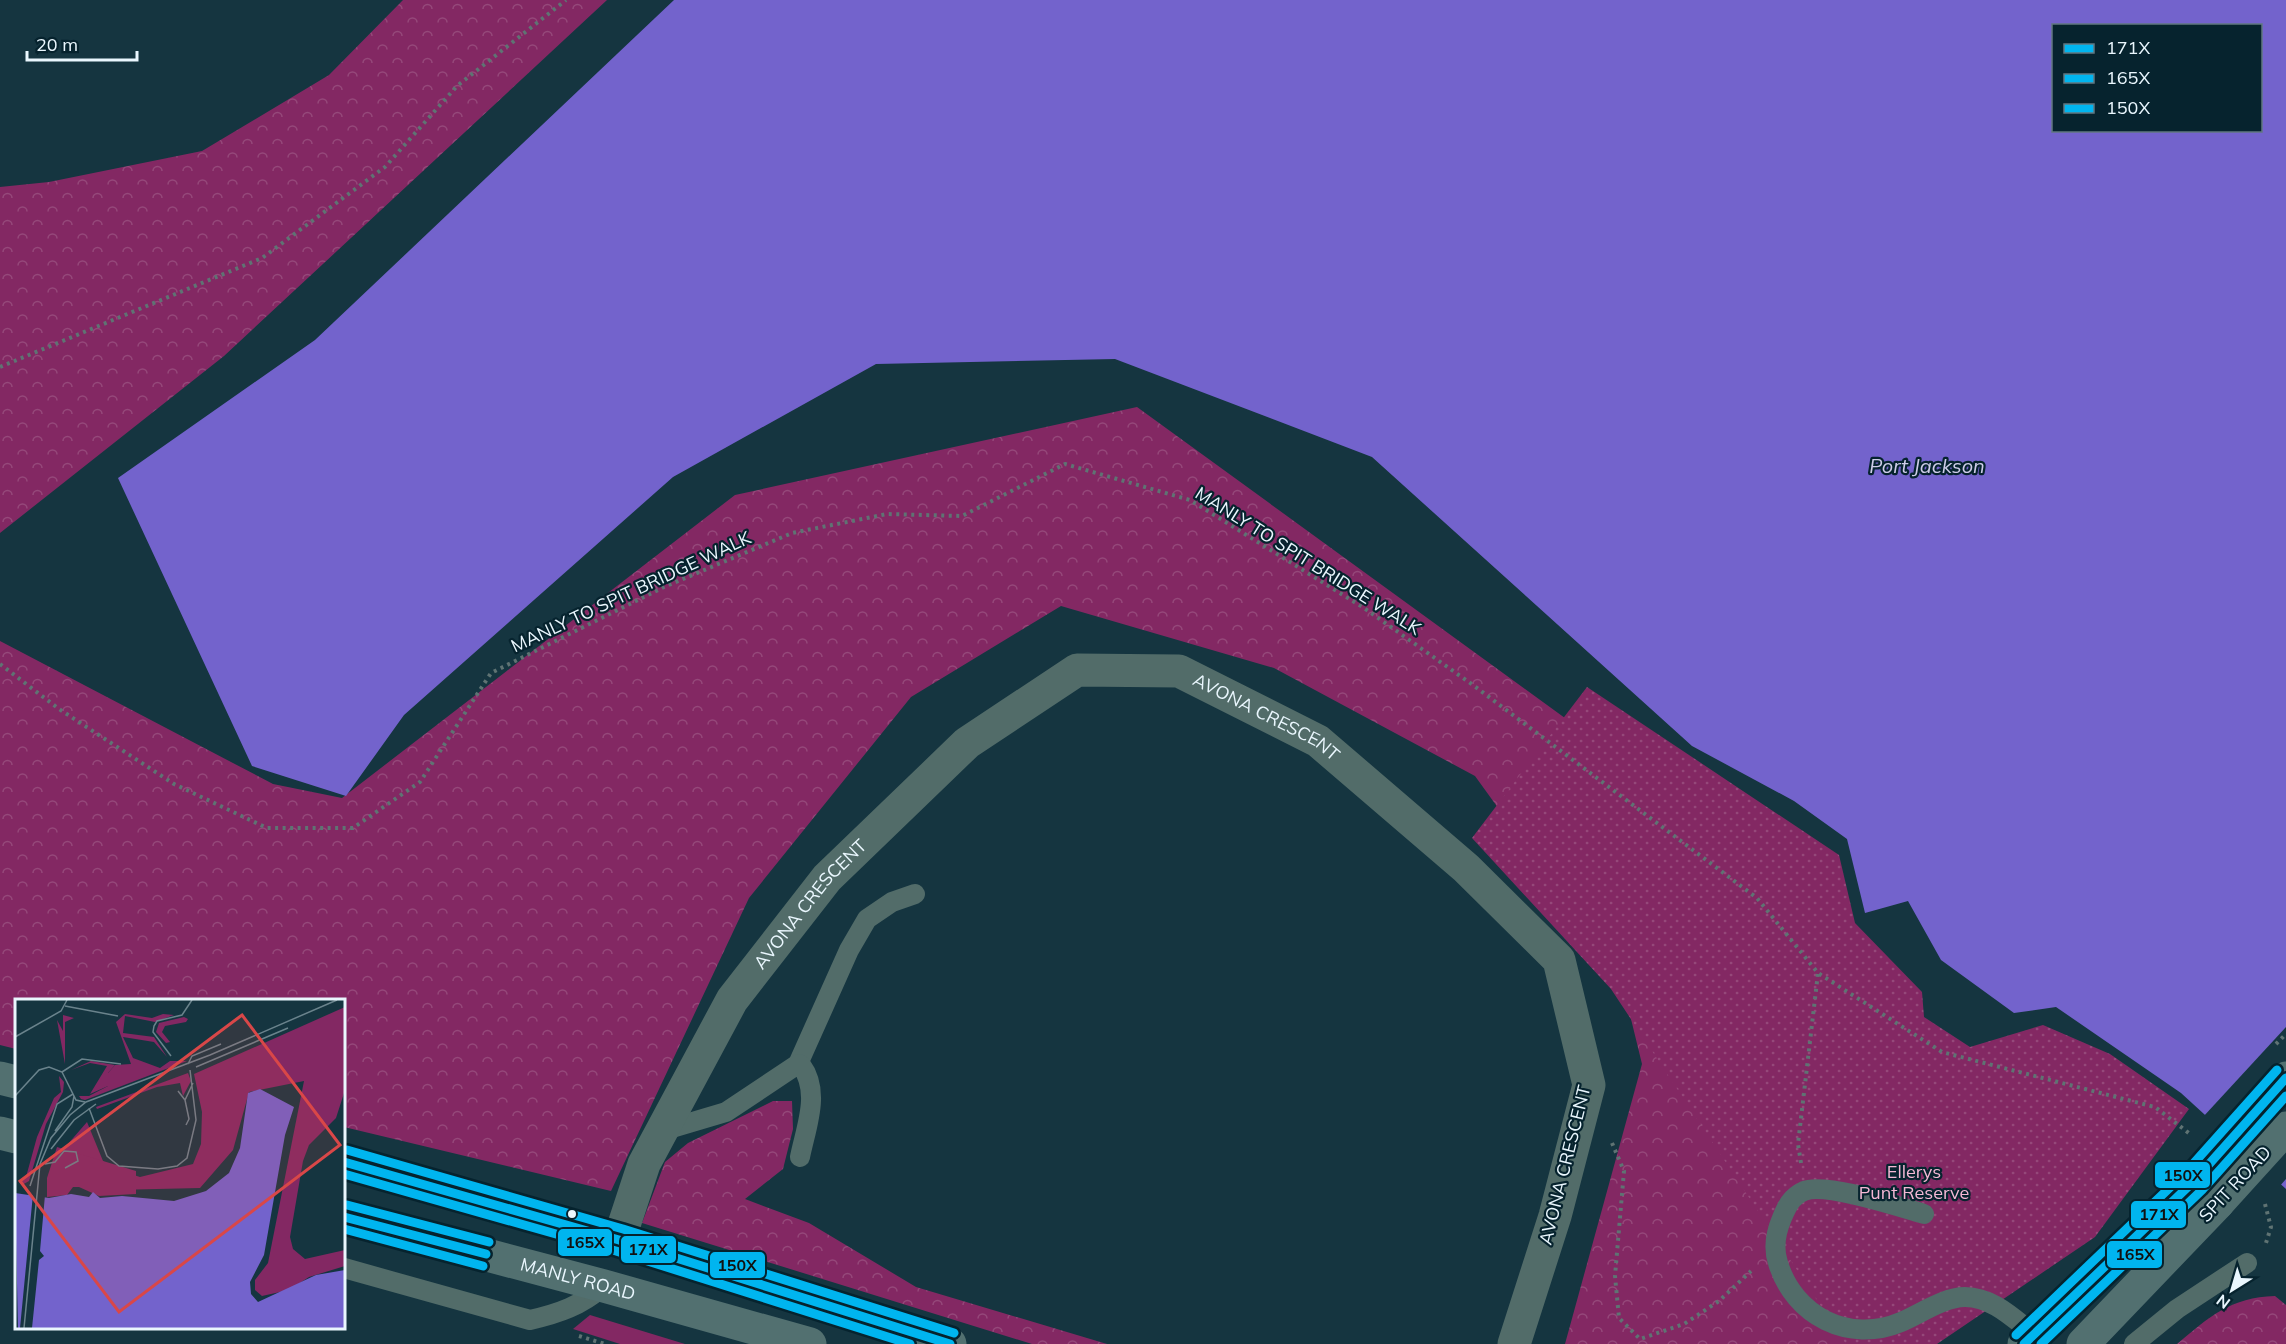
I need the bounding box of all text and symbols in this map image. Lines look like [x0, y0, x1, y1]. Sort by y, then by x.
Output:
scale bar [27, 24, 136, 62]
legend [2052, 24, 2262, 132]
text: 20 m [36, 33, 78, 56]
text: 171X [2106, 36, 2150, 59]
text: 165X [2106, 66, 2150, 89]
text: 150X [2106, 96, 2150, 119]
water label: Port Jackson [1869, 453, 1985, 478]
street label: MANLY TO SPIT BRIDGE WALK [1191, 481, 1426, 640]
street label: MANLY TO SPIT BRIDGE WALK [507, 526, 755, 657]
street label: AVONA CRESCENT [1189, 668, 1345, 766]
street label: AVONA CRESCENT [748, 834, 871, 974]
inset map [15, 999, 345, 1329]
street label: AVONA CRESCENT [1534, 1083, 1595, 1247]
street label: SPIT ROAD [2194, 1141, 2276, 1227]
park label: Ellerys Punt Reserve [1859, 1160, 1969, 1204]
line badge: 150X [2154, 1161, 2211, 1189]
text: 150X [2163, 1165, 2203, 1185]
line badge: 171X [2130, 1200, 2187, 1229]
text: 171X [2139, 1204, 2179, 1224]
unlabelled marker [566, 1208, 578, 1220]
line badge: 165X [557, 1228, 613, 1257]
text: 165X [565, 1232, 605, 1252]
line badge: 171X [620, 1235, 677, 1264]
text: 171X [628, 1239, 668, 1259]
line badge: 165X [2106, 1240, 2163, 1269]
text: 165X [2115, 1244, 2155, 1264]
line badge: 150X [709, 1251, 766, 1279]
street label: MANLY ROAD [518, 1252, 638, 1305]
text: 150X [717, 1255, 757, 1275]
north arrow [2202, 1260, 2262, 1320]
text: N [2212, 1290, 2234, 1314]

